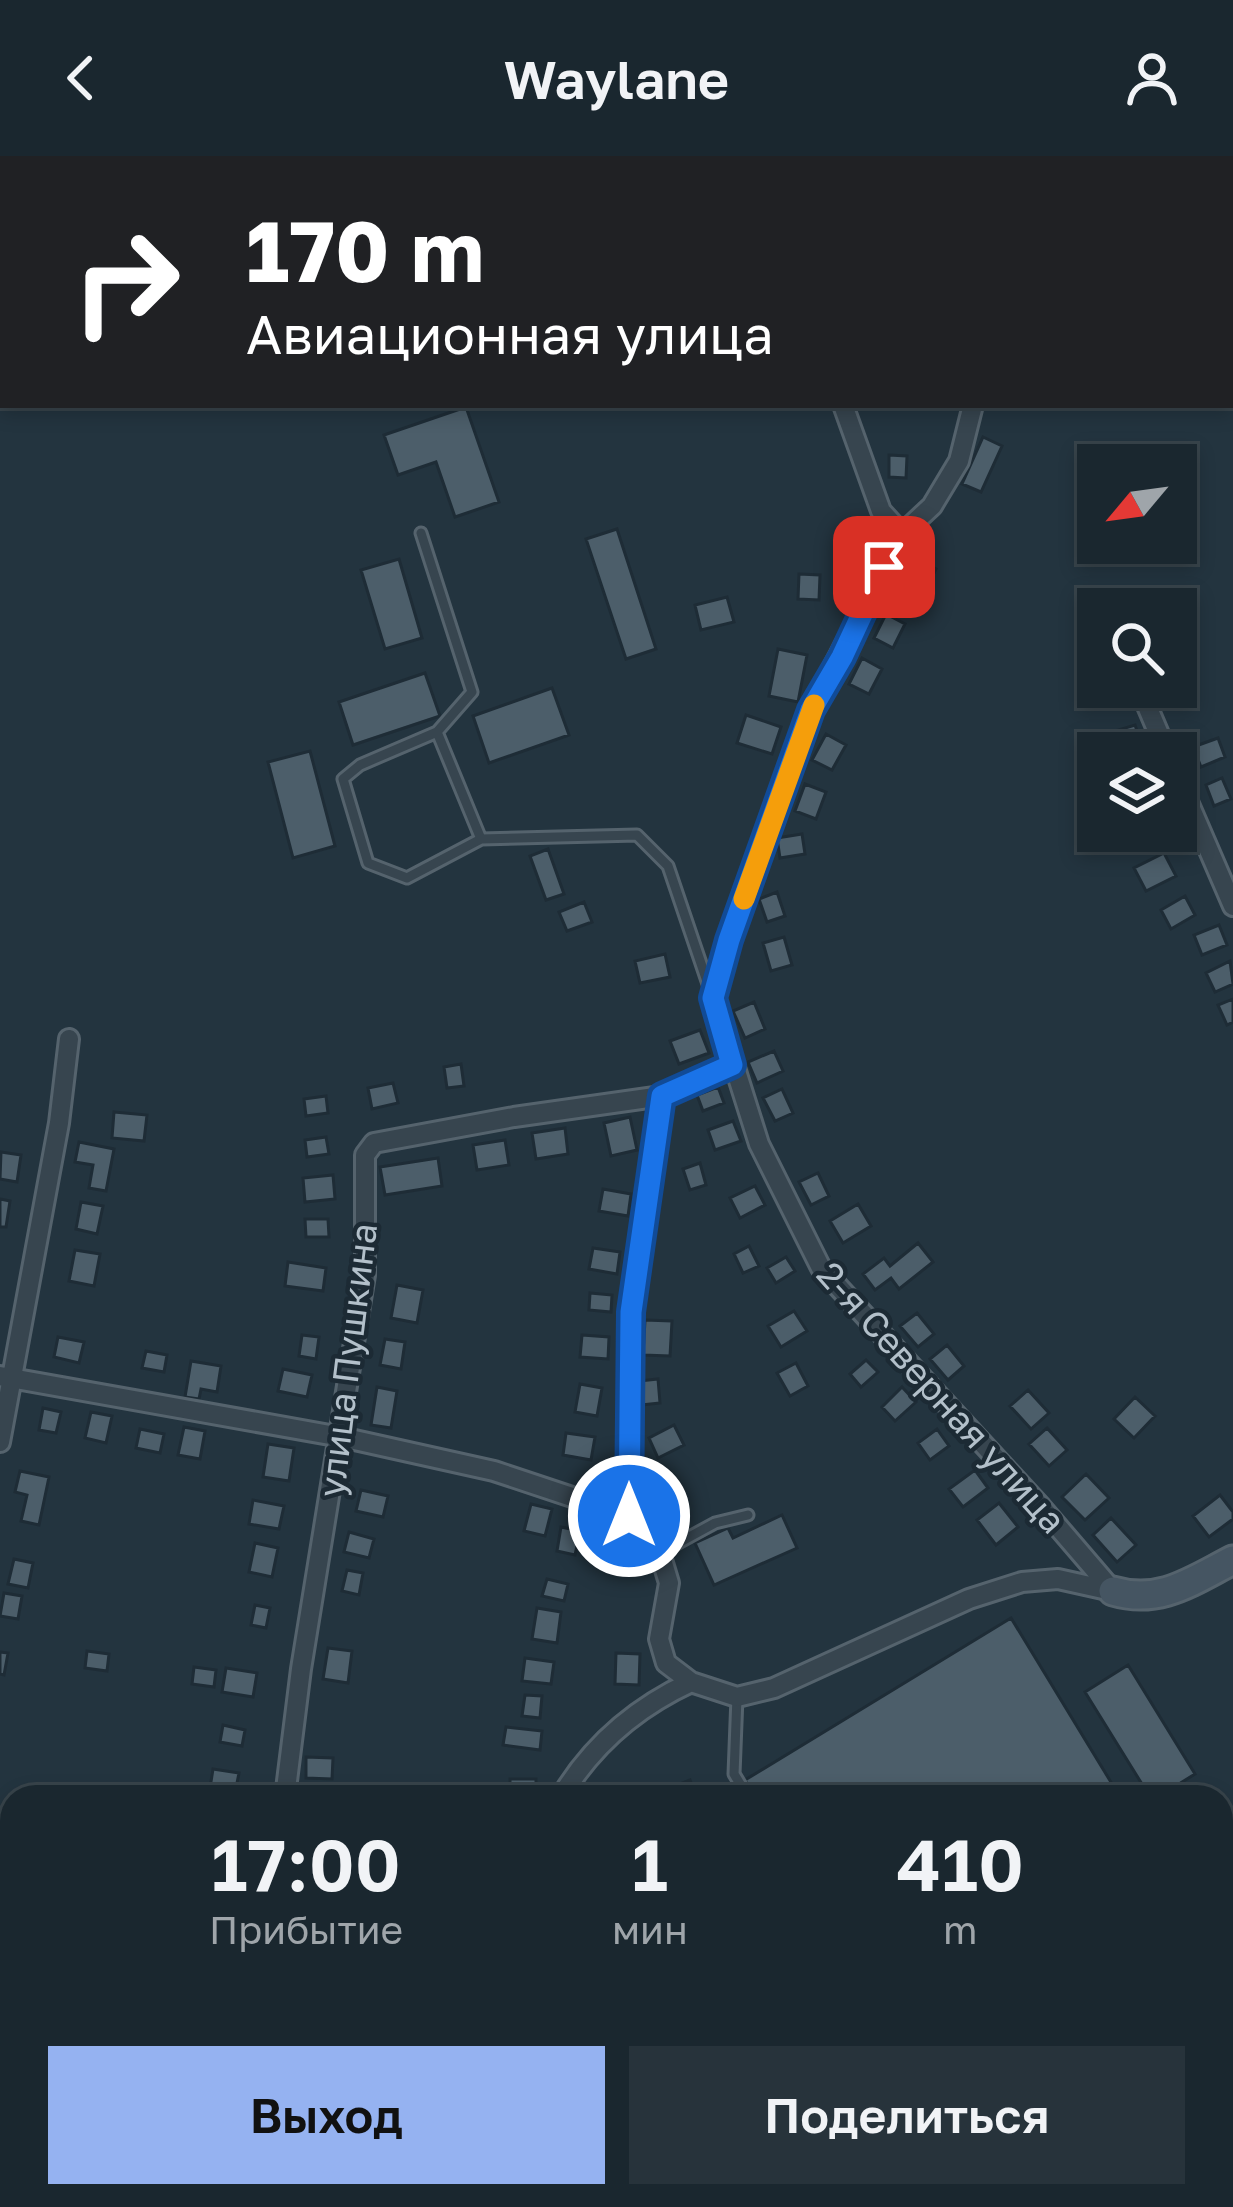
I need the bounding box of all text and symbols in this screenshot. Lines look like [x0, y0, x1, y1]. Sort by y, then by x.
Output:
icon: back [48, 45, 114, 111]
icon: person [1119, 45, 1185, 111]
text: Waylane [504, 46, 729, 111]
text: 170 m [246, 200, 484, 300]
icon: right [48, 204, 204, 360]
text: Авиационная улица [246, 301, 774, 366]
north arrow [1077, 444, 1197, 564]
map controls [1077, 444, 1197, 852]
pin [833, 516, 935, 618]
icon: arrive [851, 534, 917, 600]
button: search [1077, 588, 1197, 708]
button: layers [1077, 732, 1197, 852]
street label: улица Пушкина [309, 1221, 385, 1499]
street label: 2-я Северная улица [809, 1253, 1075, 1541]
position arrow [566, 1453, 692, 1579]
text: 17:00 [211, 1820, 401, 1907]
text: 1 [632, 1820, 668, 1907]
text: 410 [897, 1820, 1024, 1907]
text: Прибытие [209, 1906, 403, 1953]
text: мин [612, 1906, 688, 1953]
text: m [943, 1906, 978, 1953]
button: Выход [48, 2046, 605, 2184]
button: Поделиться [629, 2046, 1185, 2184]

